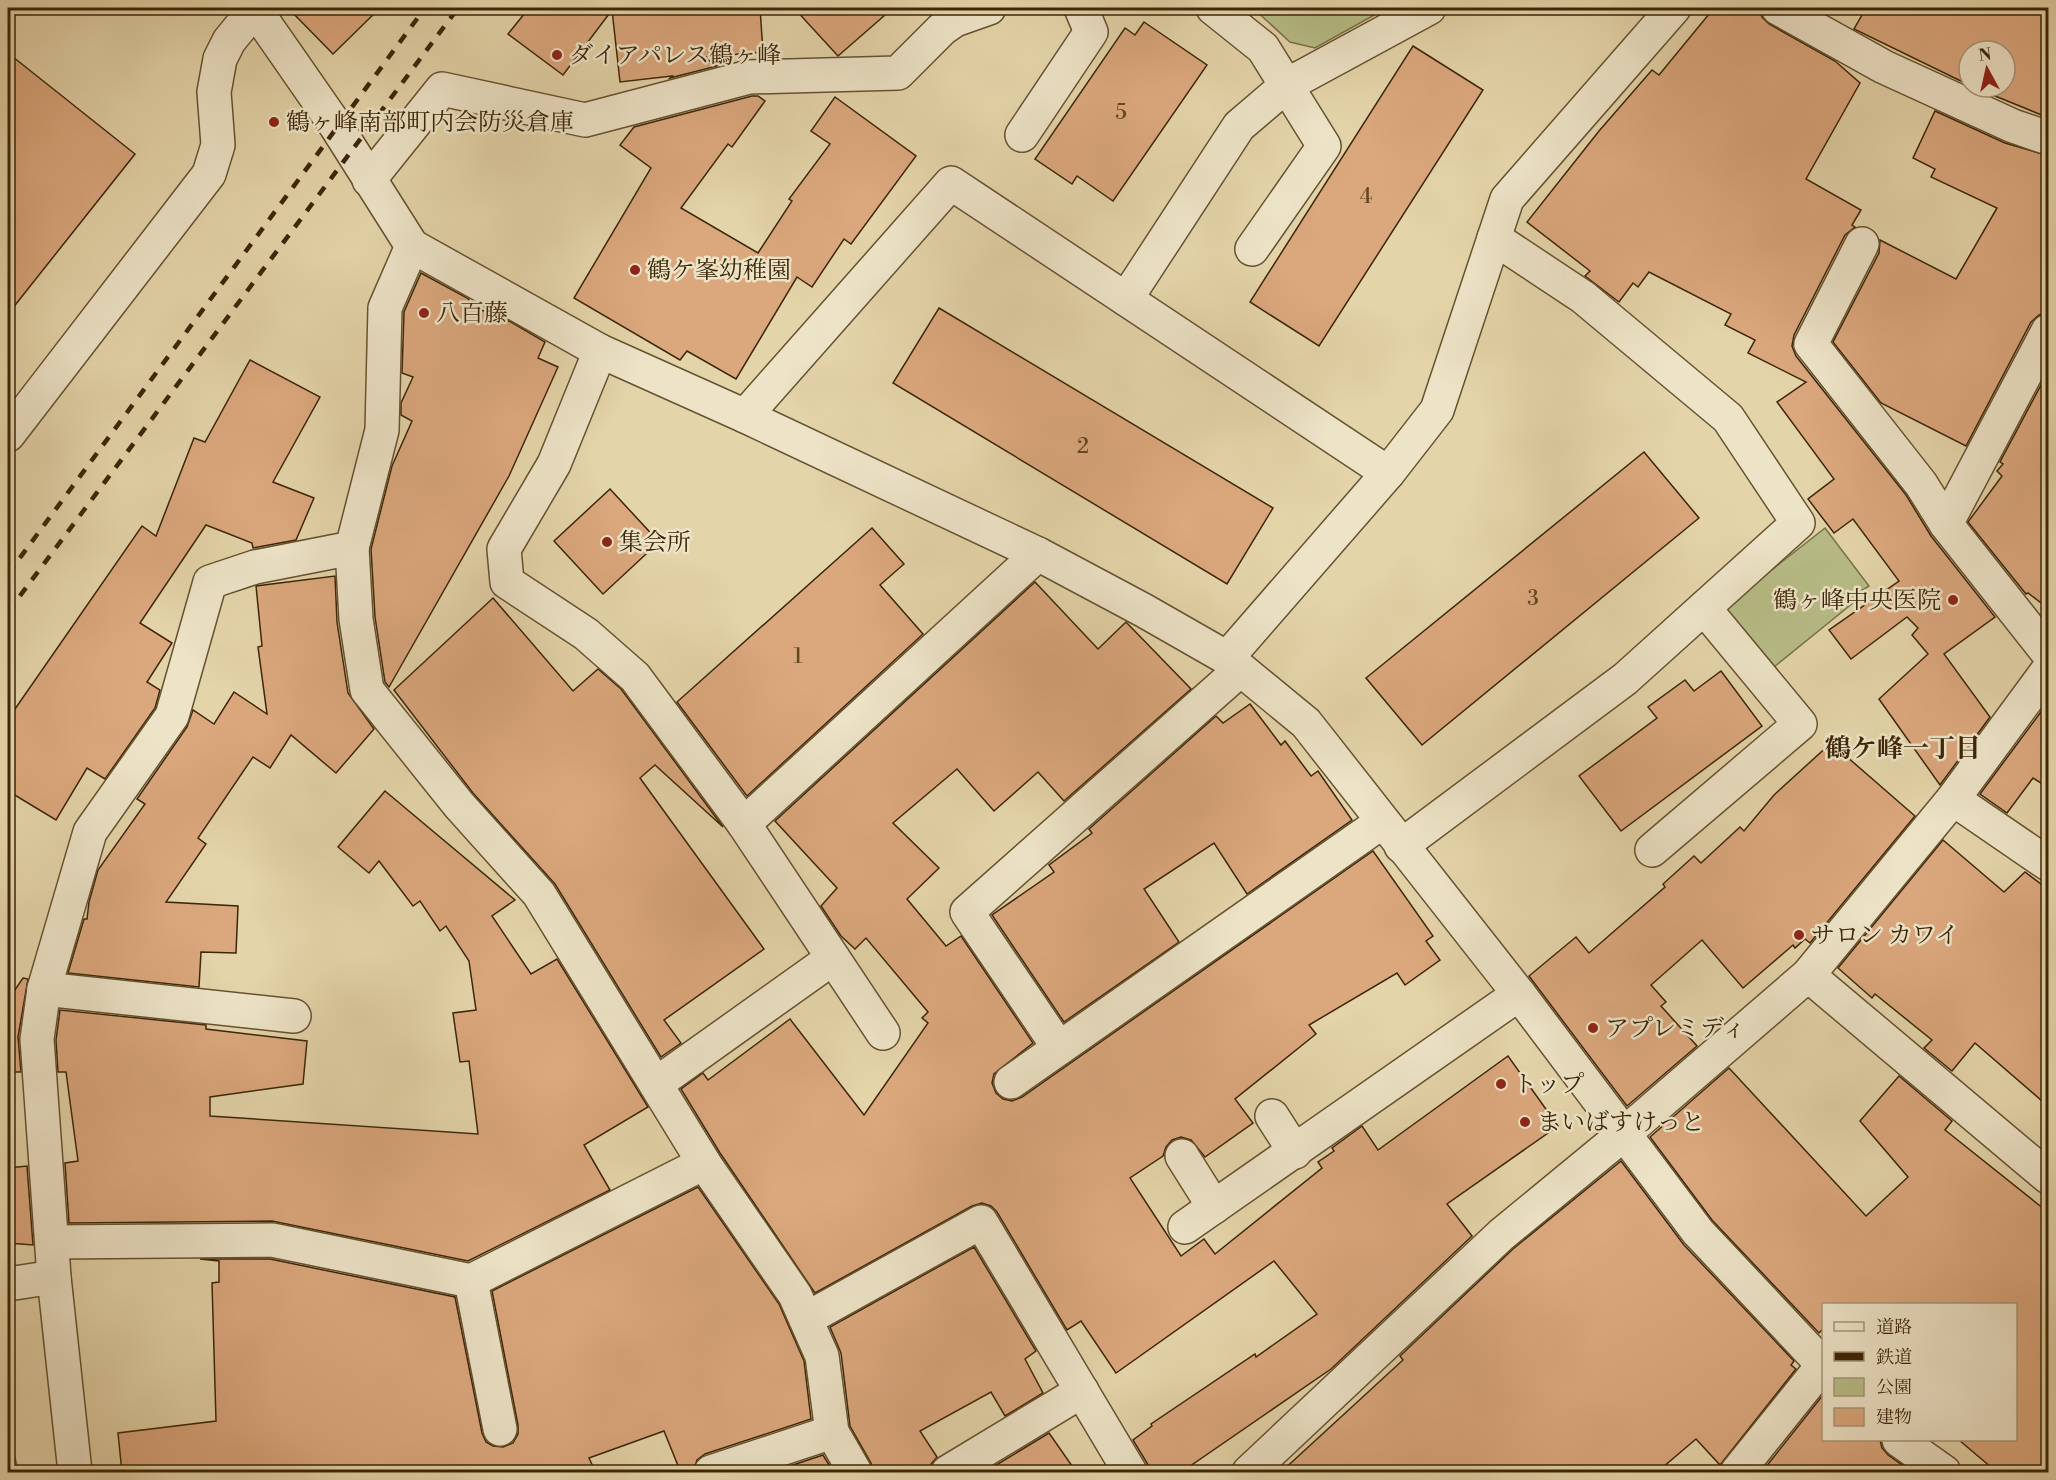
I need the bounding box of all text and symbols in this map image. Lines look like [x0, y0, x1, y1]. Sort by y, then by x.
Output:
north arrow [1957, 39, 2017, 99]
place label: ダイアパレス鶴ヶ峰 [569, 41, 781, 71]
text: N [1977, 44, 1993, 66]
marker: ダイアパレス鶴ヶ峰 [550, 48, 564, 62]
house number: 5 [1115, 100, 1127, 126]
place label: 鶴ヶ峰南部町内会防災倉庫 [286, 108, 574, 138]
marker: 鶴ヶ峰南部町内会防災倉庫 [267, 115, 281, 129]
house number: 4 [1360, 184, 1372, 210]
place label: 鶴ケ峯幼稚園 [647, 256, 791, 286]
marker: 鶴ケ峯幼稚園 [628, 263, 642, 277]
place label: 八百藤 [436, 299, 508, 329]
marker: 八百藤 [417, 306, 431, 320]
house number: 2 [1077, 434, 1089, 460]
place label: 集会所 [619, 528, 691, 558]
marker: 集会所 [600, 535, 614, 549]
house number: 3 [1527, 586, 1539, 612]
place label: 鶴ヶ峰中央医院 [1773, 586, 1941, 616]
marker: 鶴ヶ峰中央医院 [1946, 593, 1960, 607]
house number: 1 [793, 644, 803, 670]
district label: 鶴ケ峰一丁目 [1825, 733, 1981, 765]
place label: サロン カワイ [1811, 921, 1959, 951]
marker: サロン カワイ [1792, 928, 1806, 942]
place label: アプレミディ [1605, 1014, 1746, 1044]
marker: アプレミディ [1586, 1021, 1600, 1035]
place label: トップ [1513, 1070, 1584, 1100]
marker: トップ [1494, 1077, 1508, 1091]
place label: まいばすけっと [1537, 1108, 1705, 1138]
marker: まいばすけっと [1518, 1115, 1532, 1129]
legend [1822, 1303, 2017, 1441]
text: 道路 [1876, 1316, 1912, 1339]
text: 鉄道 [1876, 1346, 1912, 1369]
text: 公園 [1876, 1376, 1912, 1399]
text: 建物 [1876, 1406, 1912, 1429]

